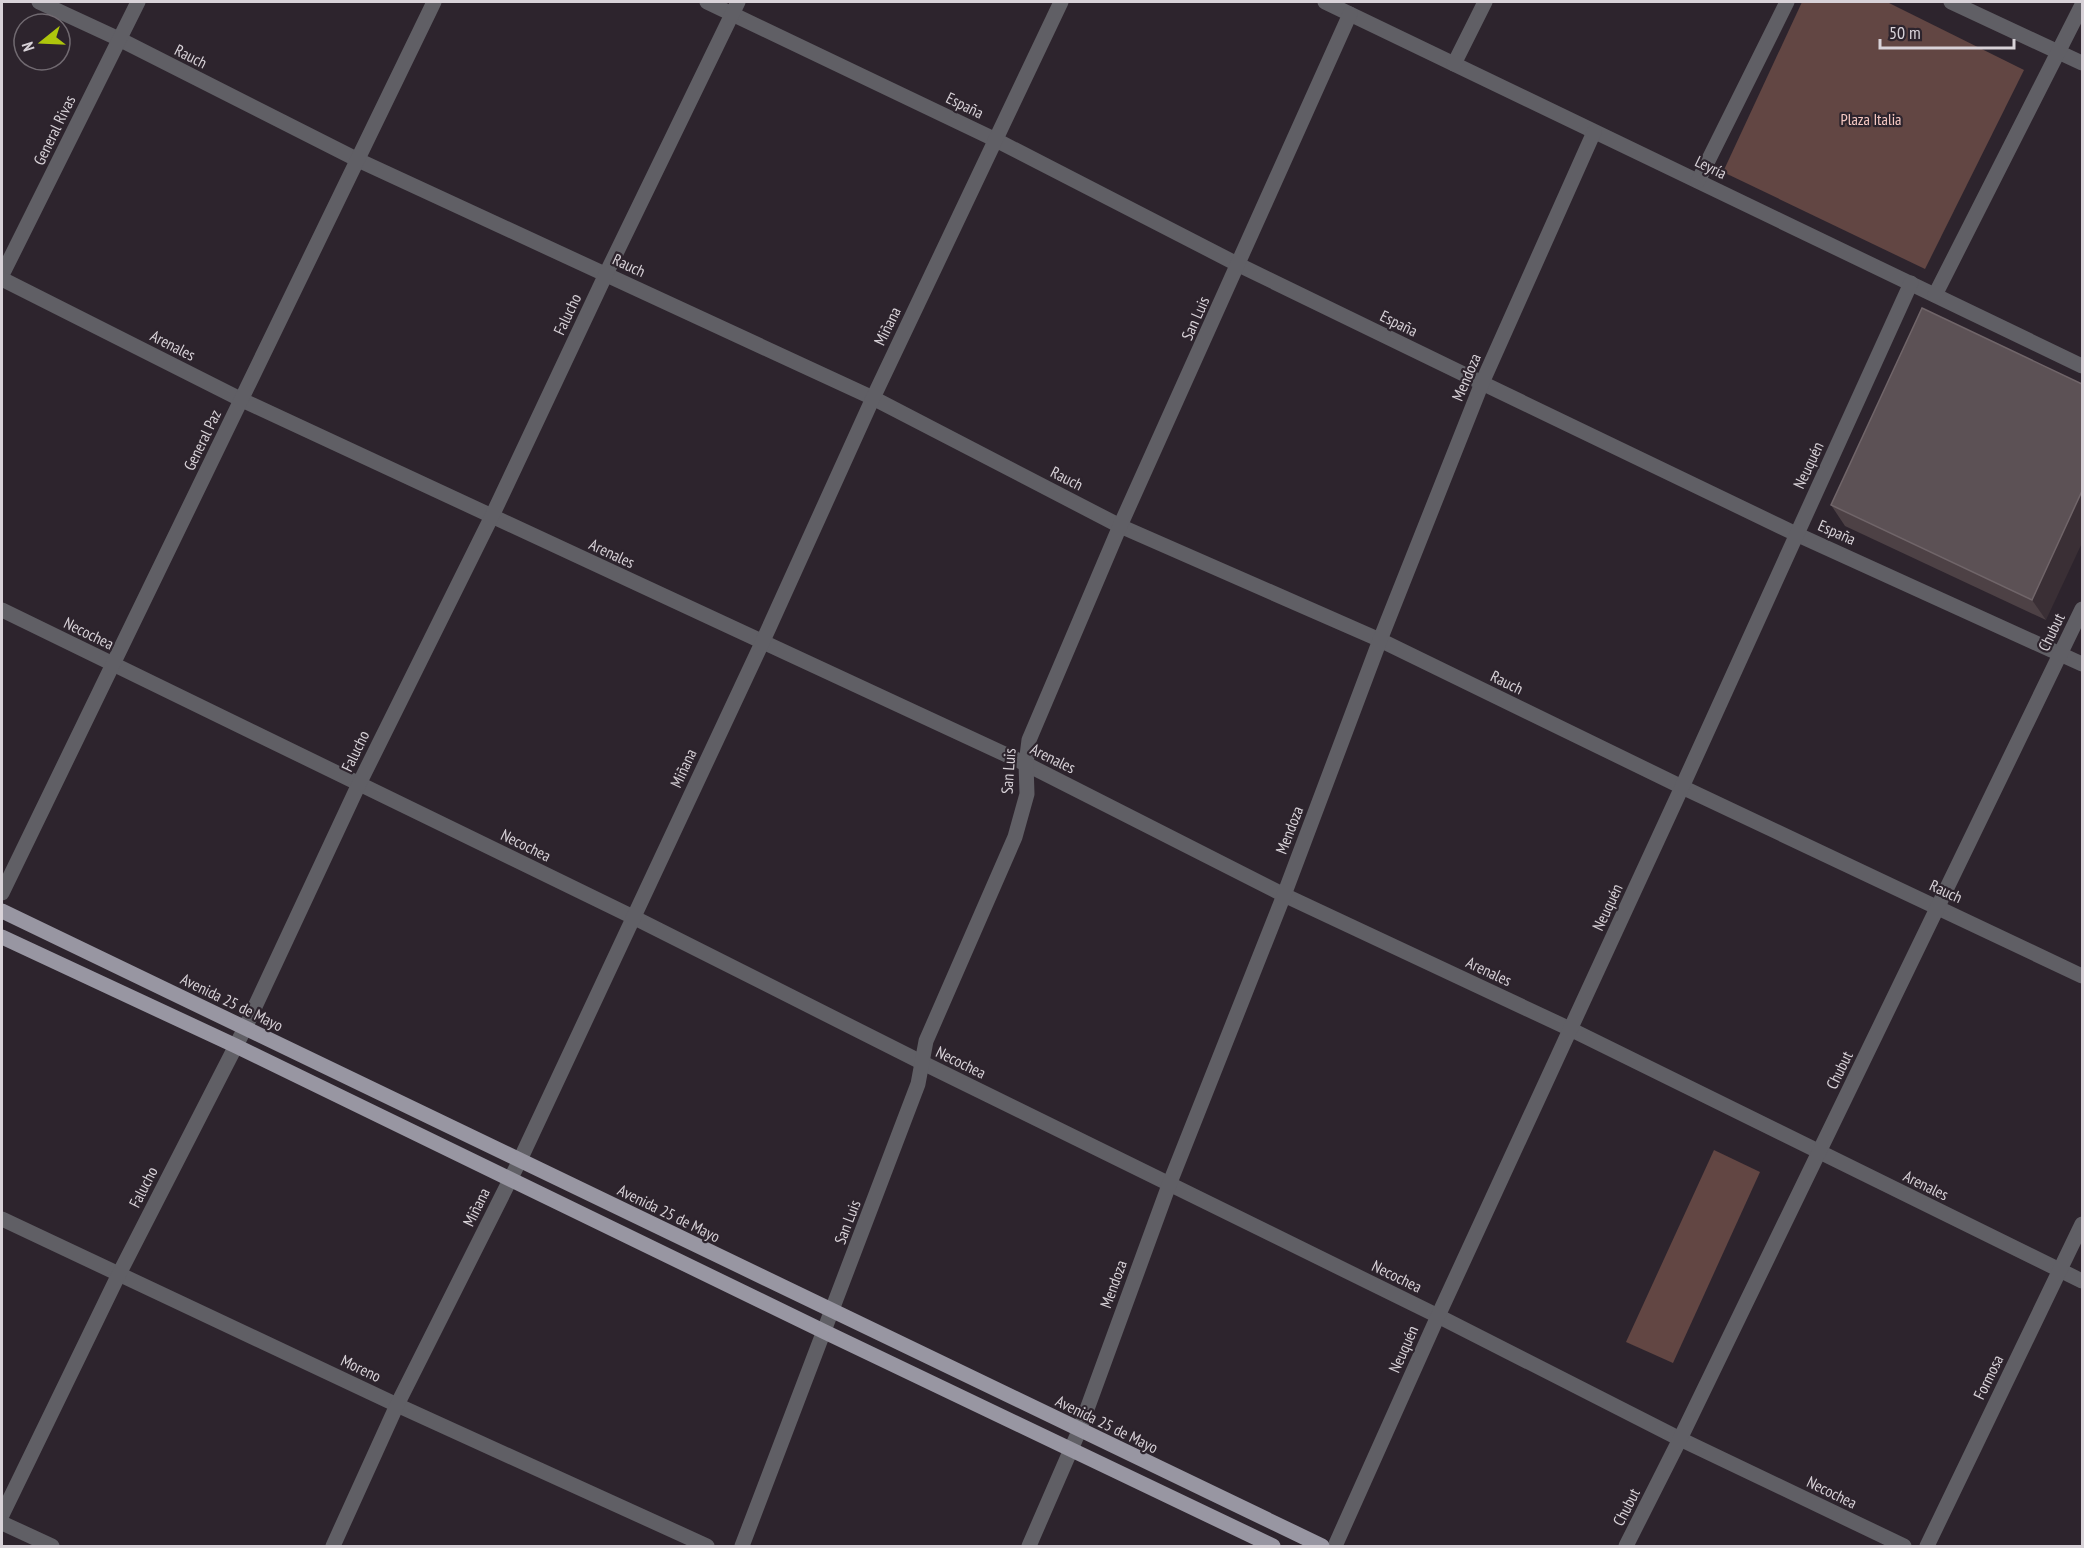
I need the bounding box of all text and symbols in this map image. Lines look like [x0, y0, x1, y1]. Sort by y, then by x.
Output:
north arrow [12, 12, 72, 72]
scale bar [1880, 12, 2014, 50]
text: 50 m [1889, 21, 1921, 44]
text: N [17, 39, 39, 54]
street label: Rauch [171, 39, 211, 73]
street label: España [943, 87, 987, 123]
street label: General Rivas [29, 92, 79, 168]
park label: Plaza Italia [1840, 109, 1902, 129]
street label: Leyría [1692, 151, 1730, 183]
street label: Rauch [609, 249, 649, 281]
street label: Falucho [549, 290, 585, 338]
street label: San Luis [1177, 293, 1213, 343]
street label: Miñana [869, 303, 905, 349]
street label: España [1377, 305, 1421, 341]
street label: Arenales [147, 325, 199, 365]
street label: Mendoza [1447, 350, 1485, 404]
street label: General Paz [179, 406, 225, 474]
street label: Neuquén [1788, 438, 1828, 492]
street label: Rauch [1047, 461, 1087, 495]
street label: España [1815, 515, 1859, 549]
street label: Arenales [586, 534, 638, 572]
street label: Chubut [2033, 609, 2069, 654]
street label: Necochea [61, 612, 117, 654]
street label: Rauch [1487, 666, 1527, 698]
street label: Falucho [337, 727, 374, 775]
street label: Arenales [1027, 739, 1079, 777]
street label: Miñana [665, 745, 701, 791]
street label: San Luis [996, 747, 1020, 795]
street label: Mendoza [1271, 803, 1307, 857]
street label: Necochea [498, 824, 554, 866]
street label: Rauch [1926, 875, 1966, 907]
street label: Neuquén [1587, 880, 1627, 934]
street label: Arenales [1463, 952, 1515, 990]
street label: Avenida 25 de Mayo [178, 969, 286, 1035]
street label: Necochea [933, 1041, 989, 1083]
street label: Chubut [1821, 1047, 1857, 1092]
street label: Falucho [124, 1163, 162, 1211]
street label: Arenales [1900, 1166, 1952, 1204]
street label: Avenida 25 de Mayo [615, 1180, 723, 1246]
street label: Miñana [458, 1184, 494, 1230]
street label: San Luis [829, 1197, 865, 1247]
street label: Necochea [1369, 1255, 1425, 1297]
street label: Mendoza [1095, 1257, 1131, 1311]
street label: Neuquén [1384, 1322, 1422, 1376]
street label: Moreno [338, 1350, 384, 1386]
street label: Formosa [1969, 1351, 2007, 1403]
street label: Avenida 25 de Mayo [1053, 1391, 1161, 1457]
street label: Necochea [1804, 1471, 1860, 1513]
street label: Chubut [1608, 1484, 1644, 1529]

